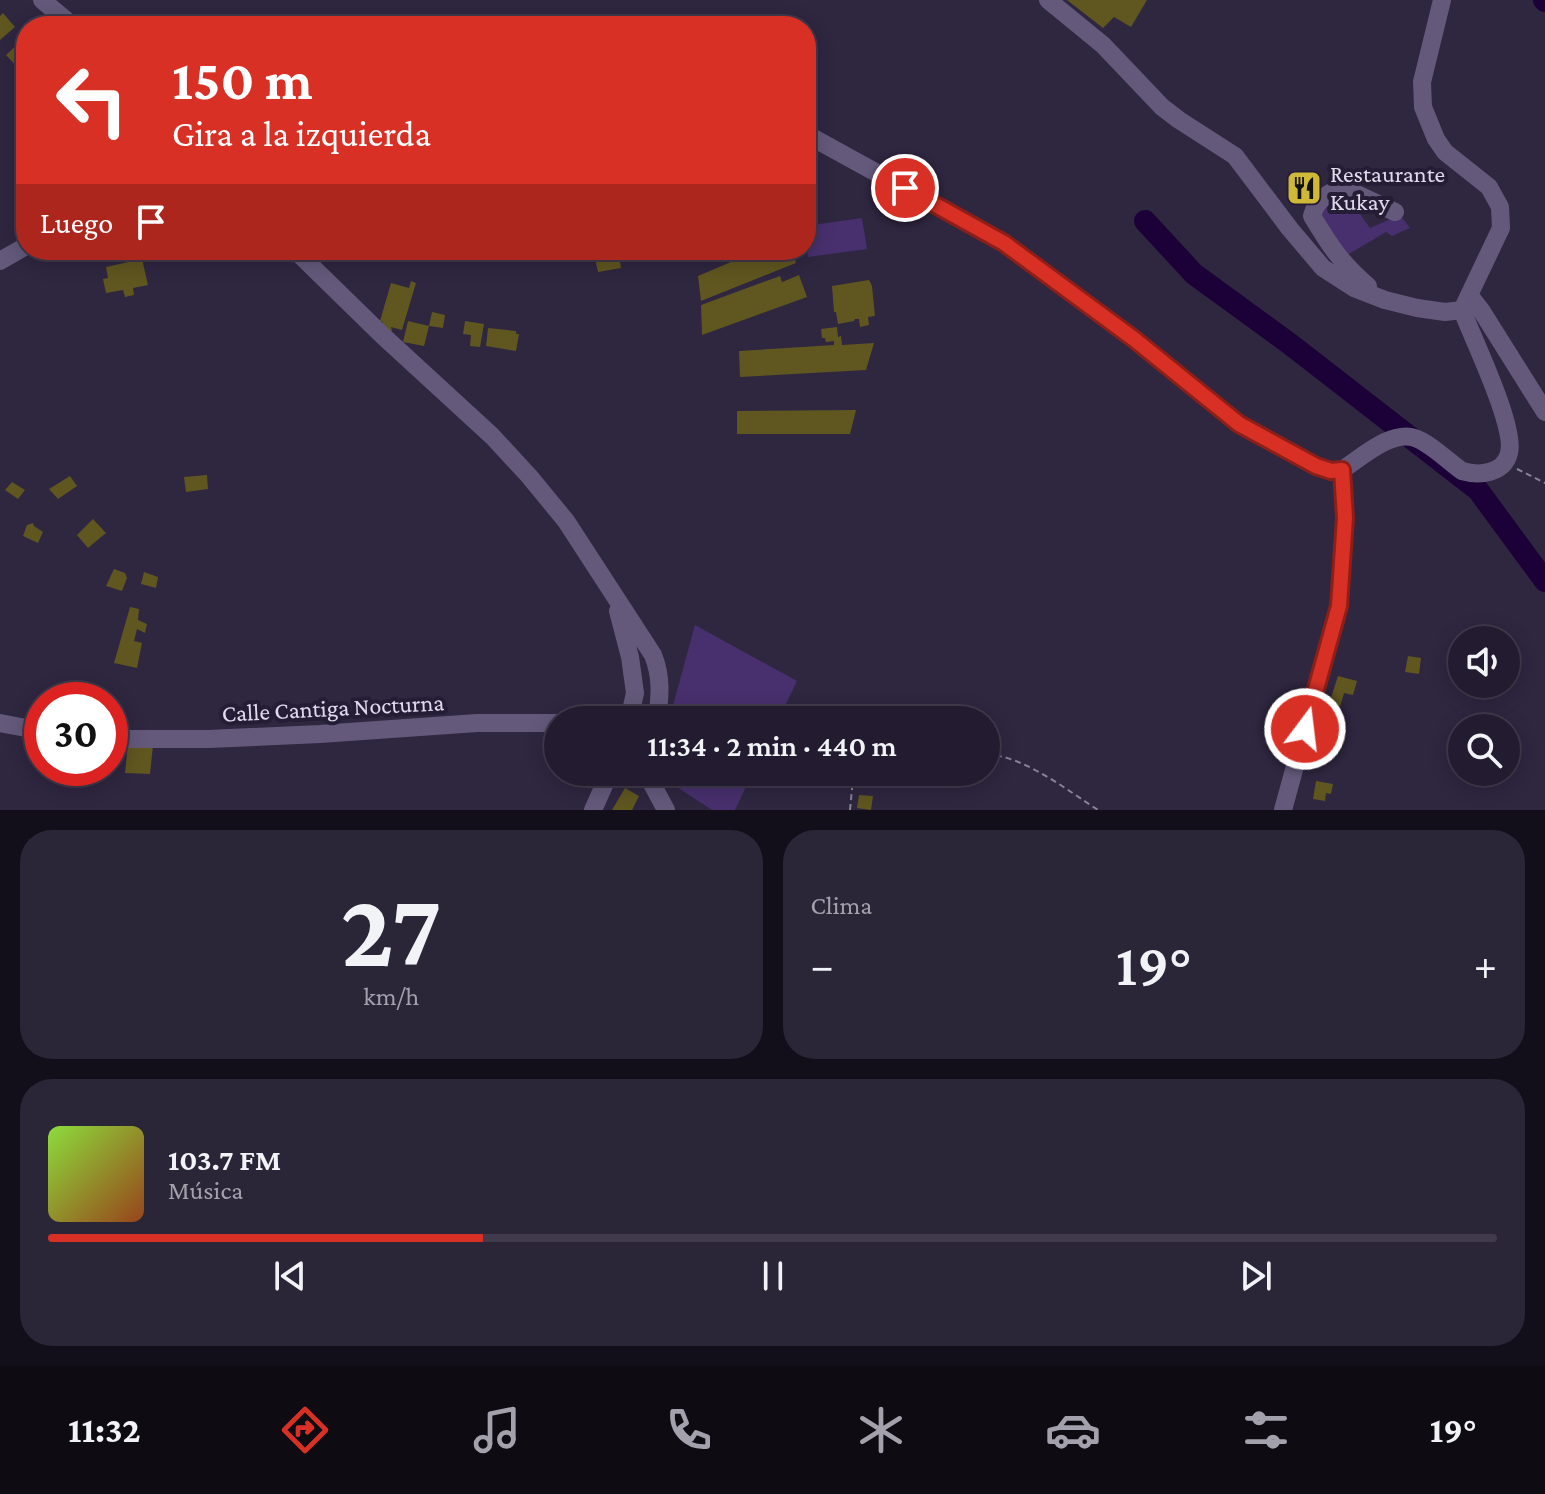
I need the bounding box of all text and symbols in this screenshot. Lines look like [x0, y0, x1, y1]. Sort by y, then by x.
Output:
icon: left [40, 48, 144, 152]
text: 150 m [172, 49, 313, 111]
text: Gira a la izquierda [172, 114, 431, 154]
pin [871, 154, 939, 222]
place label: Restaurante Kukay [1330, 160, 1445, 215]
icon: arrive [883, 166, 927, 210]
restaurant icon: Restaurante Kukay [1285, 169, 1323, 207]
icon: arrive [129, 200, 173, 244]
text: Luego [40, 206, 113, 239]
map controls [1448, 626, 1520, 786]
button: sound [1448, 626, 1520, 698]
speed limit sign: 30 [24, 682, 128, 786]
position arrow [1263, 687, 1347, 771]
street label: Calle Cantiga Nocturna [221, 688, 445, 727]
button: search [1448, 714, 1520, 786]
text: 11:34 · 2 min · 440 m [647, 729, 897, 762]
text: 27 [341, 872, 442, 987]
text: Clima [811, 891, 872, 920]
text: 19° [1116, 931, 1192, 998]
text: − [811, 941, 834, 989]
text: + [1474, 941, 1497, 989]
text: km/h [363, 982, 419, 1011]
text: 103.7 FM [168, 1143, 281, 1176]
text: Música [168, 1176, 243, 1205]
icon: previous [268, 1254, 312, 1298]
icon: pause [751, 1254, 795, 1298]
icon: next [1234, 1254, 1278, 1298]
icon: directions [277, 1402, 333, 1458]
icon: music [469, 1402, 525, 1458]
icon: phone [661, 1402, 717, 1458]
icon: climate [853, 1402, 909, 1458]
icon: car [1045, 1402, 1101, 1458]
icon: filters [1238, 1402, 1294, 1458]
text: 11:32 [68, 1410, 141, 1450]
text: 19° [1430, 1410, 1477, 1450]

